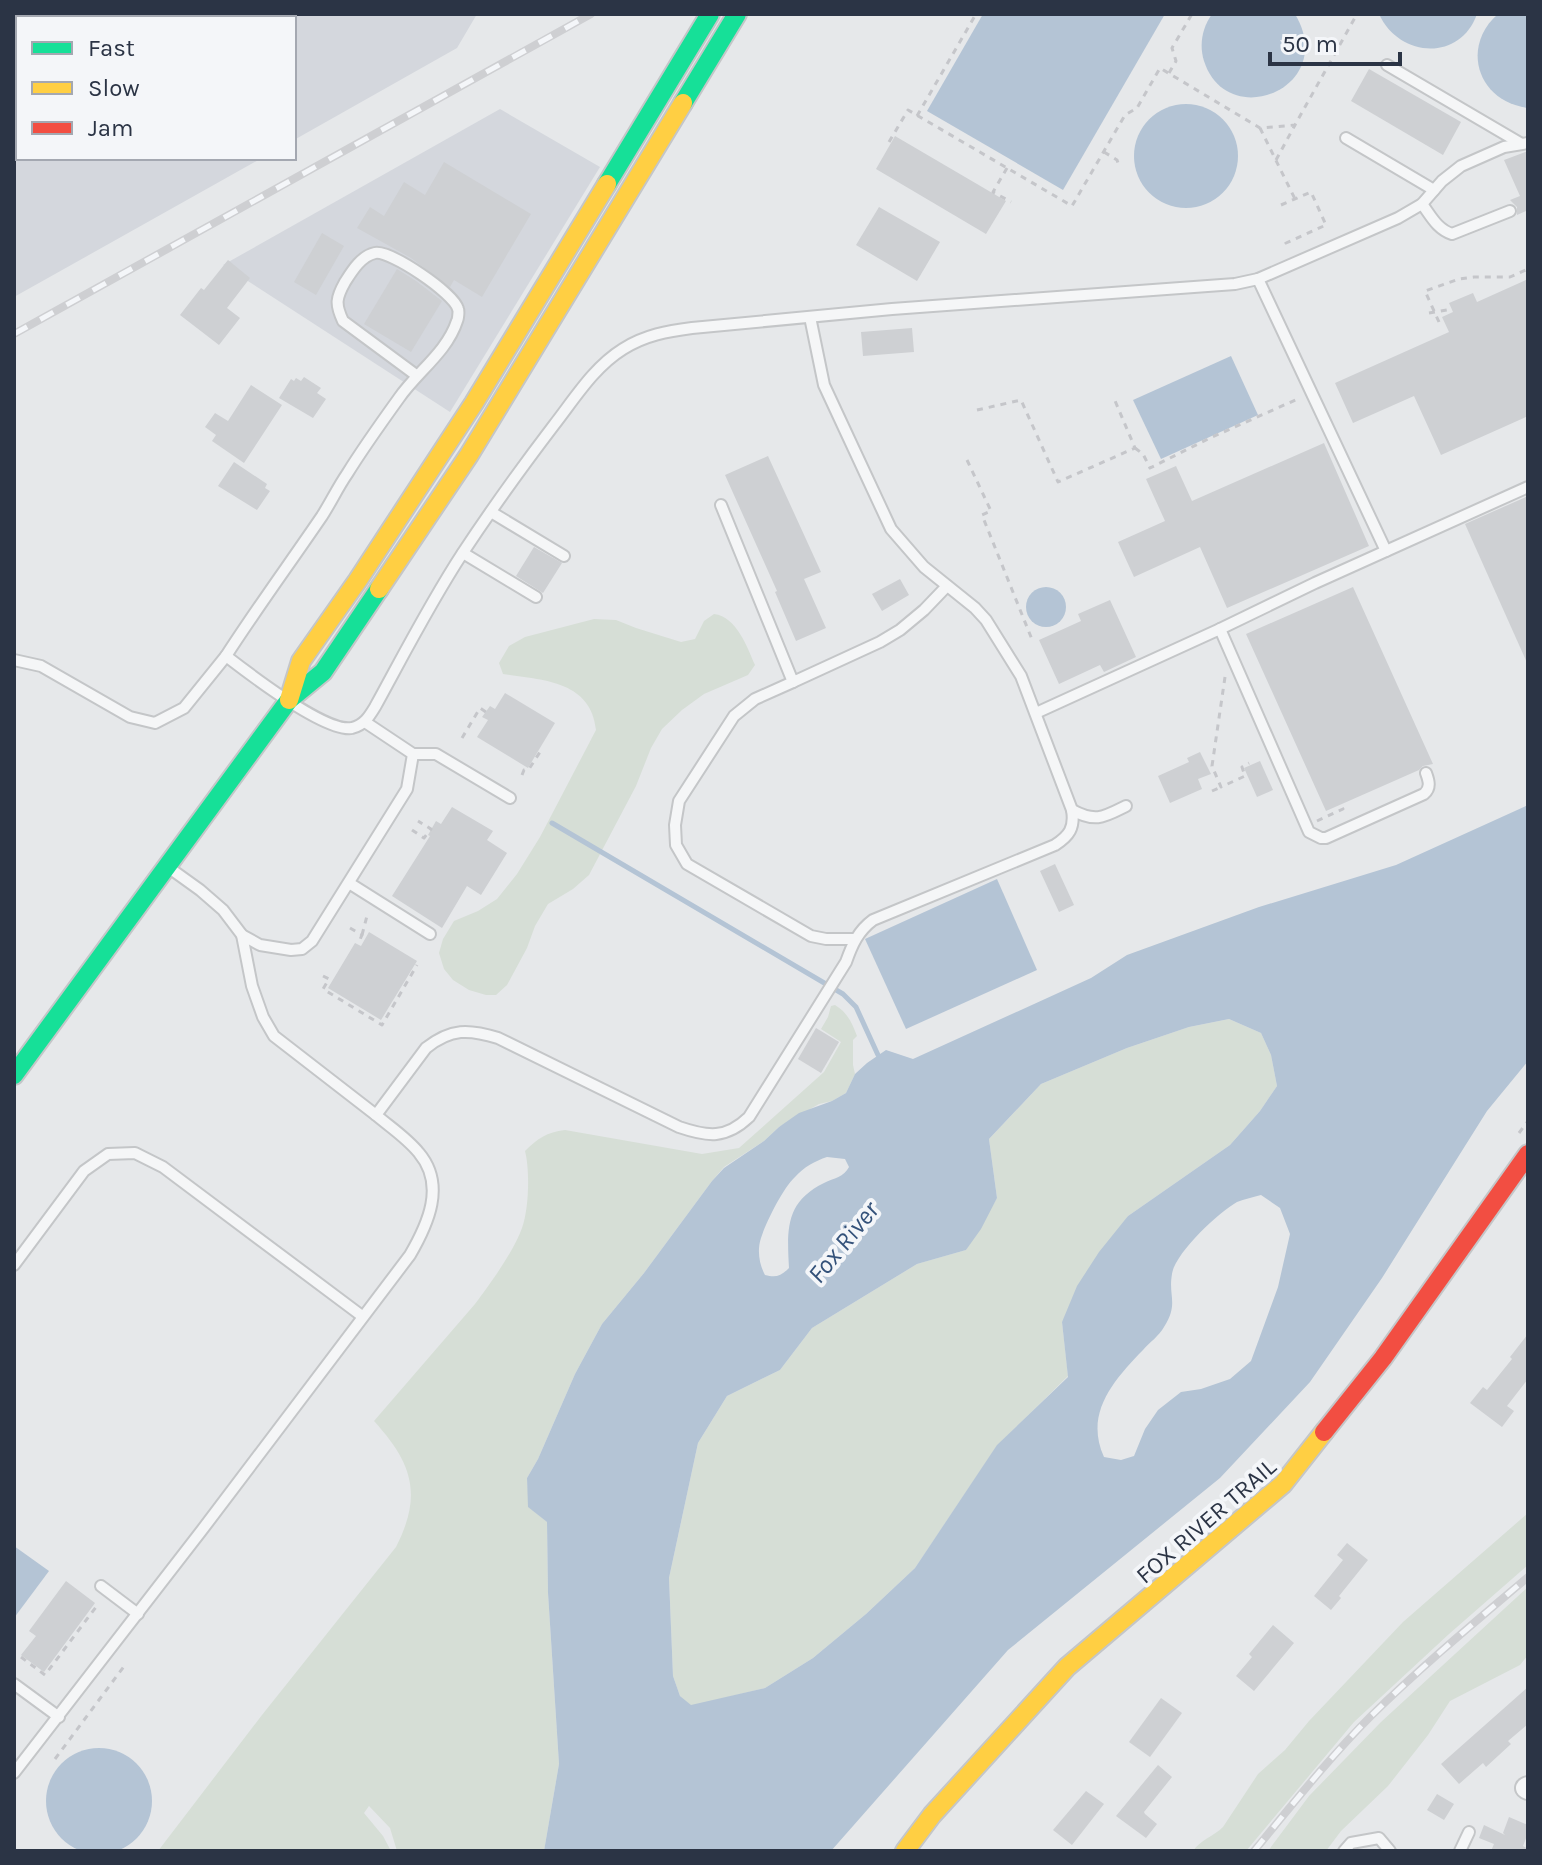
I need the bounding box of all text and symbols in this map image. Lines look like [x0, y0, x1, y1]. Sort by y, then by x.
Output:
legend [16, 16, 296, 160]
scale bar [1270, 16, 1400, 66]
text: 50 m [1282, 30, 1338, 58]
text: Fast [88, 34, 135, 62]
text: Slow [88, 74, 140, 102]
text: Jam [88, 114, 133, 142]
water label: Fox River [801, 1194, 886, 1289]
street label: FOX RIVER TRAIL [1130, 1452, 1282, 1589]

